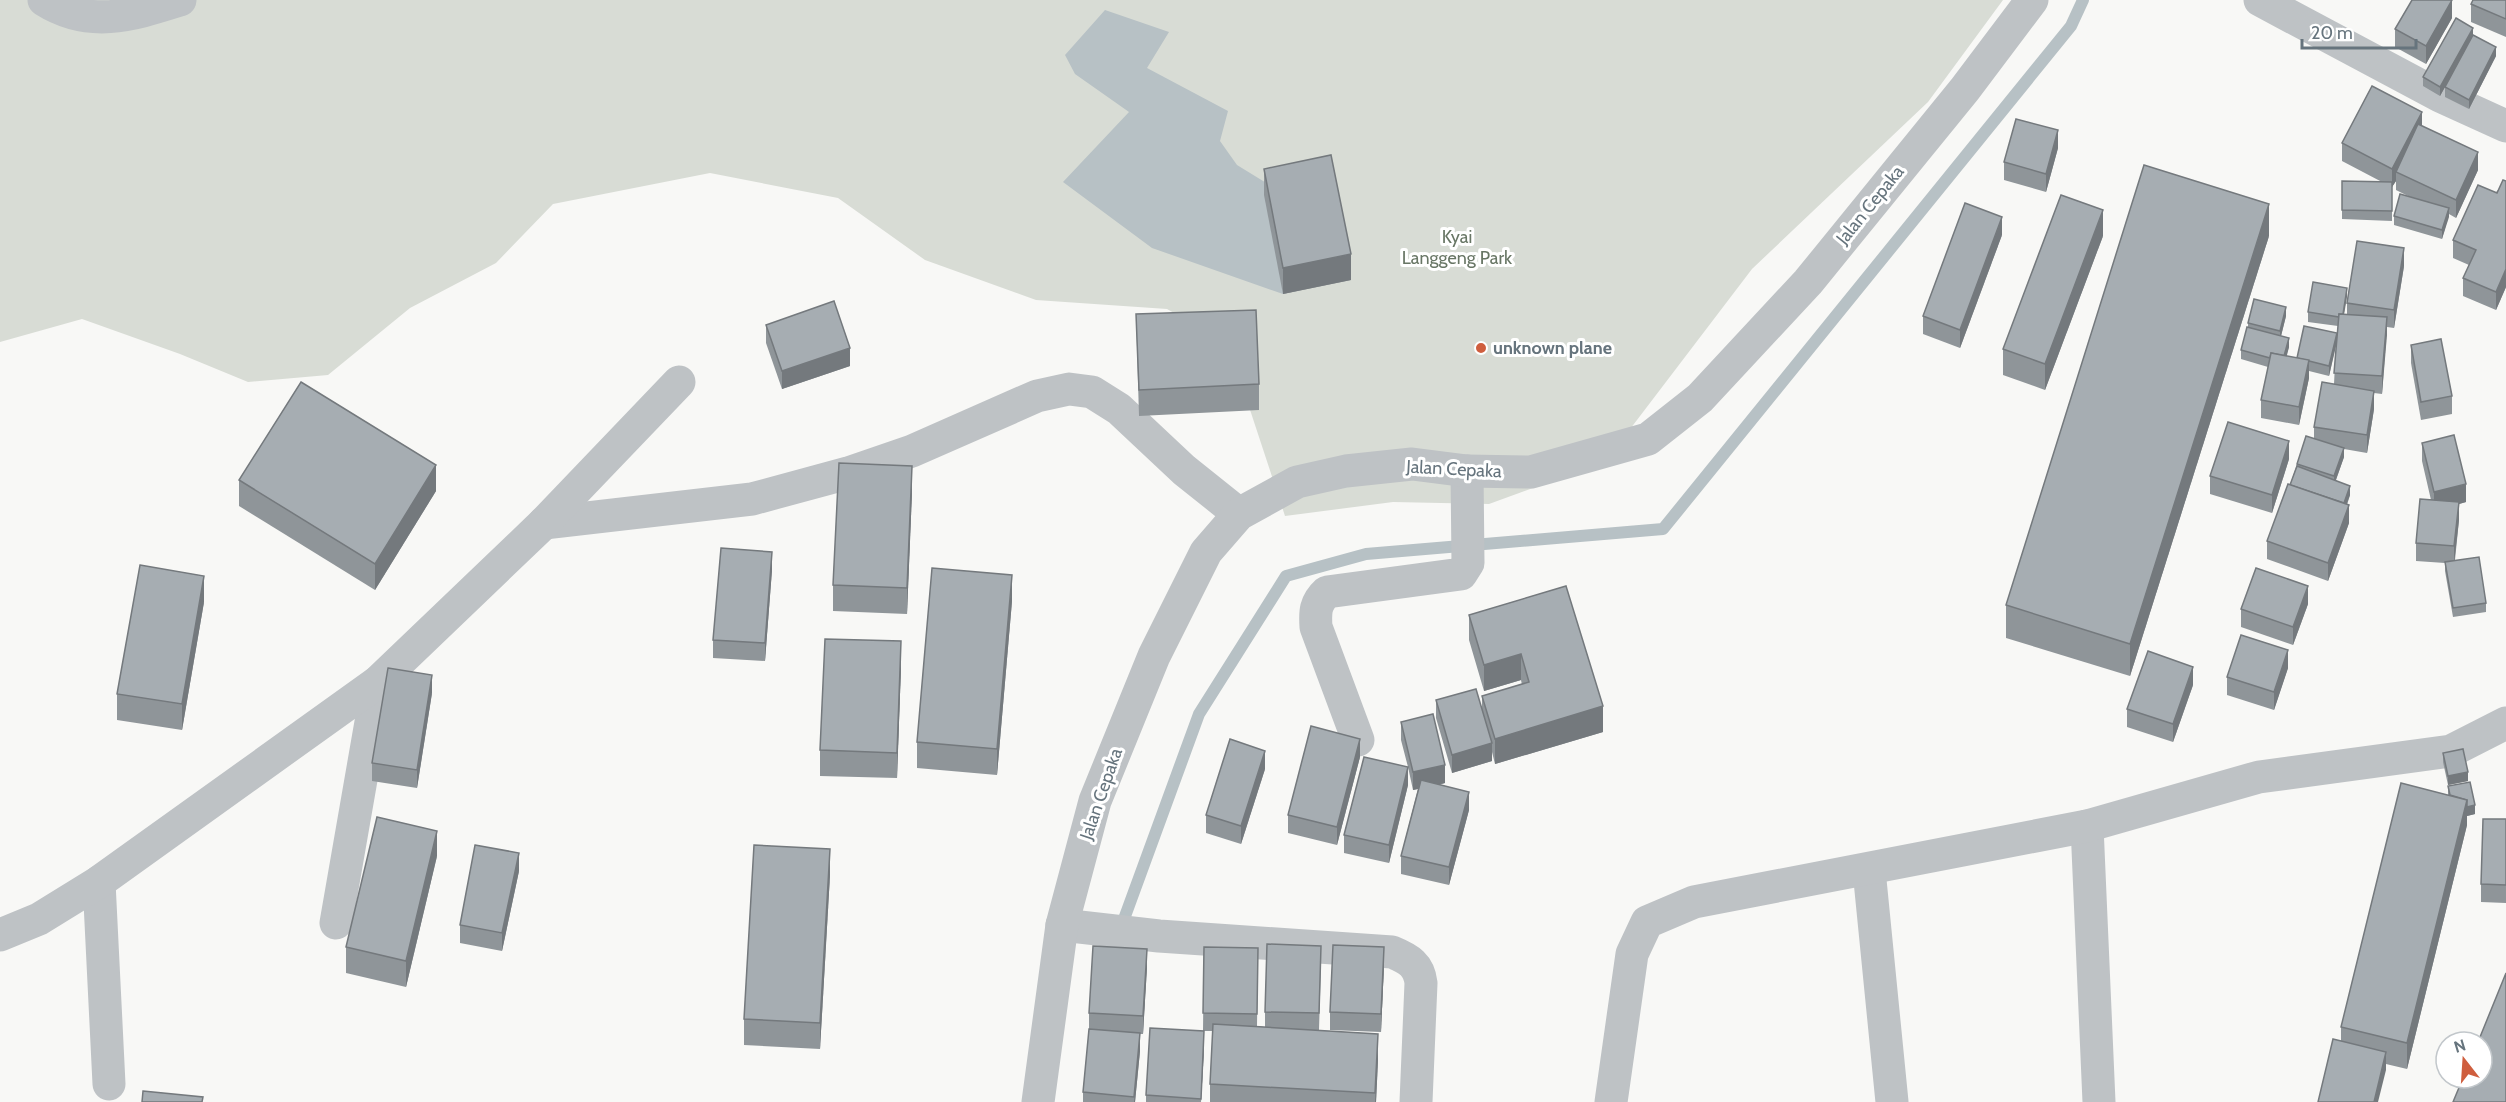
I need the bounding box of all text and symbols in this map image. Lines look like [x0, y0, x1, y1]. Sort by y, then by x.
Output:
scale bar [2302, 12, 2416, 50]
text: 20 m [2311, 22, 2353, 44]
street label: Jalan Cepaka [1831, 161, 1909, 250]
park label: Kyai Langgeng Park [1402, 226, 1513, 269]
place label: unknown plane [1493, 337, 1612, 359]
marker: unknown plane [1474, 341, 1488, 355]
street label: Jalan Cepaka [1405, 455, 1503, 482]
street label: Jalan Cepaka [1075, 745, 1127, 844]
north arrow [2434, 1030, 2494, 1090]
text: N [2452, 1035, 2468, 1057]

